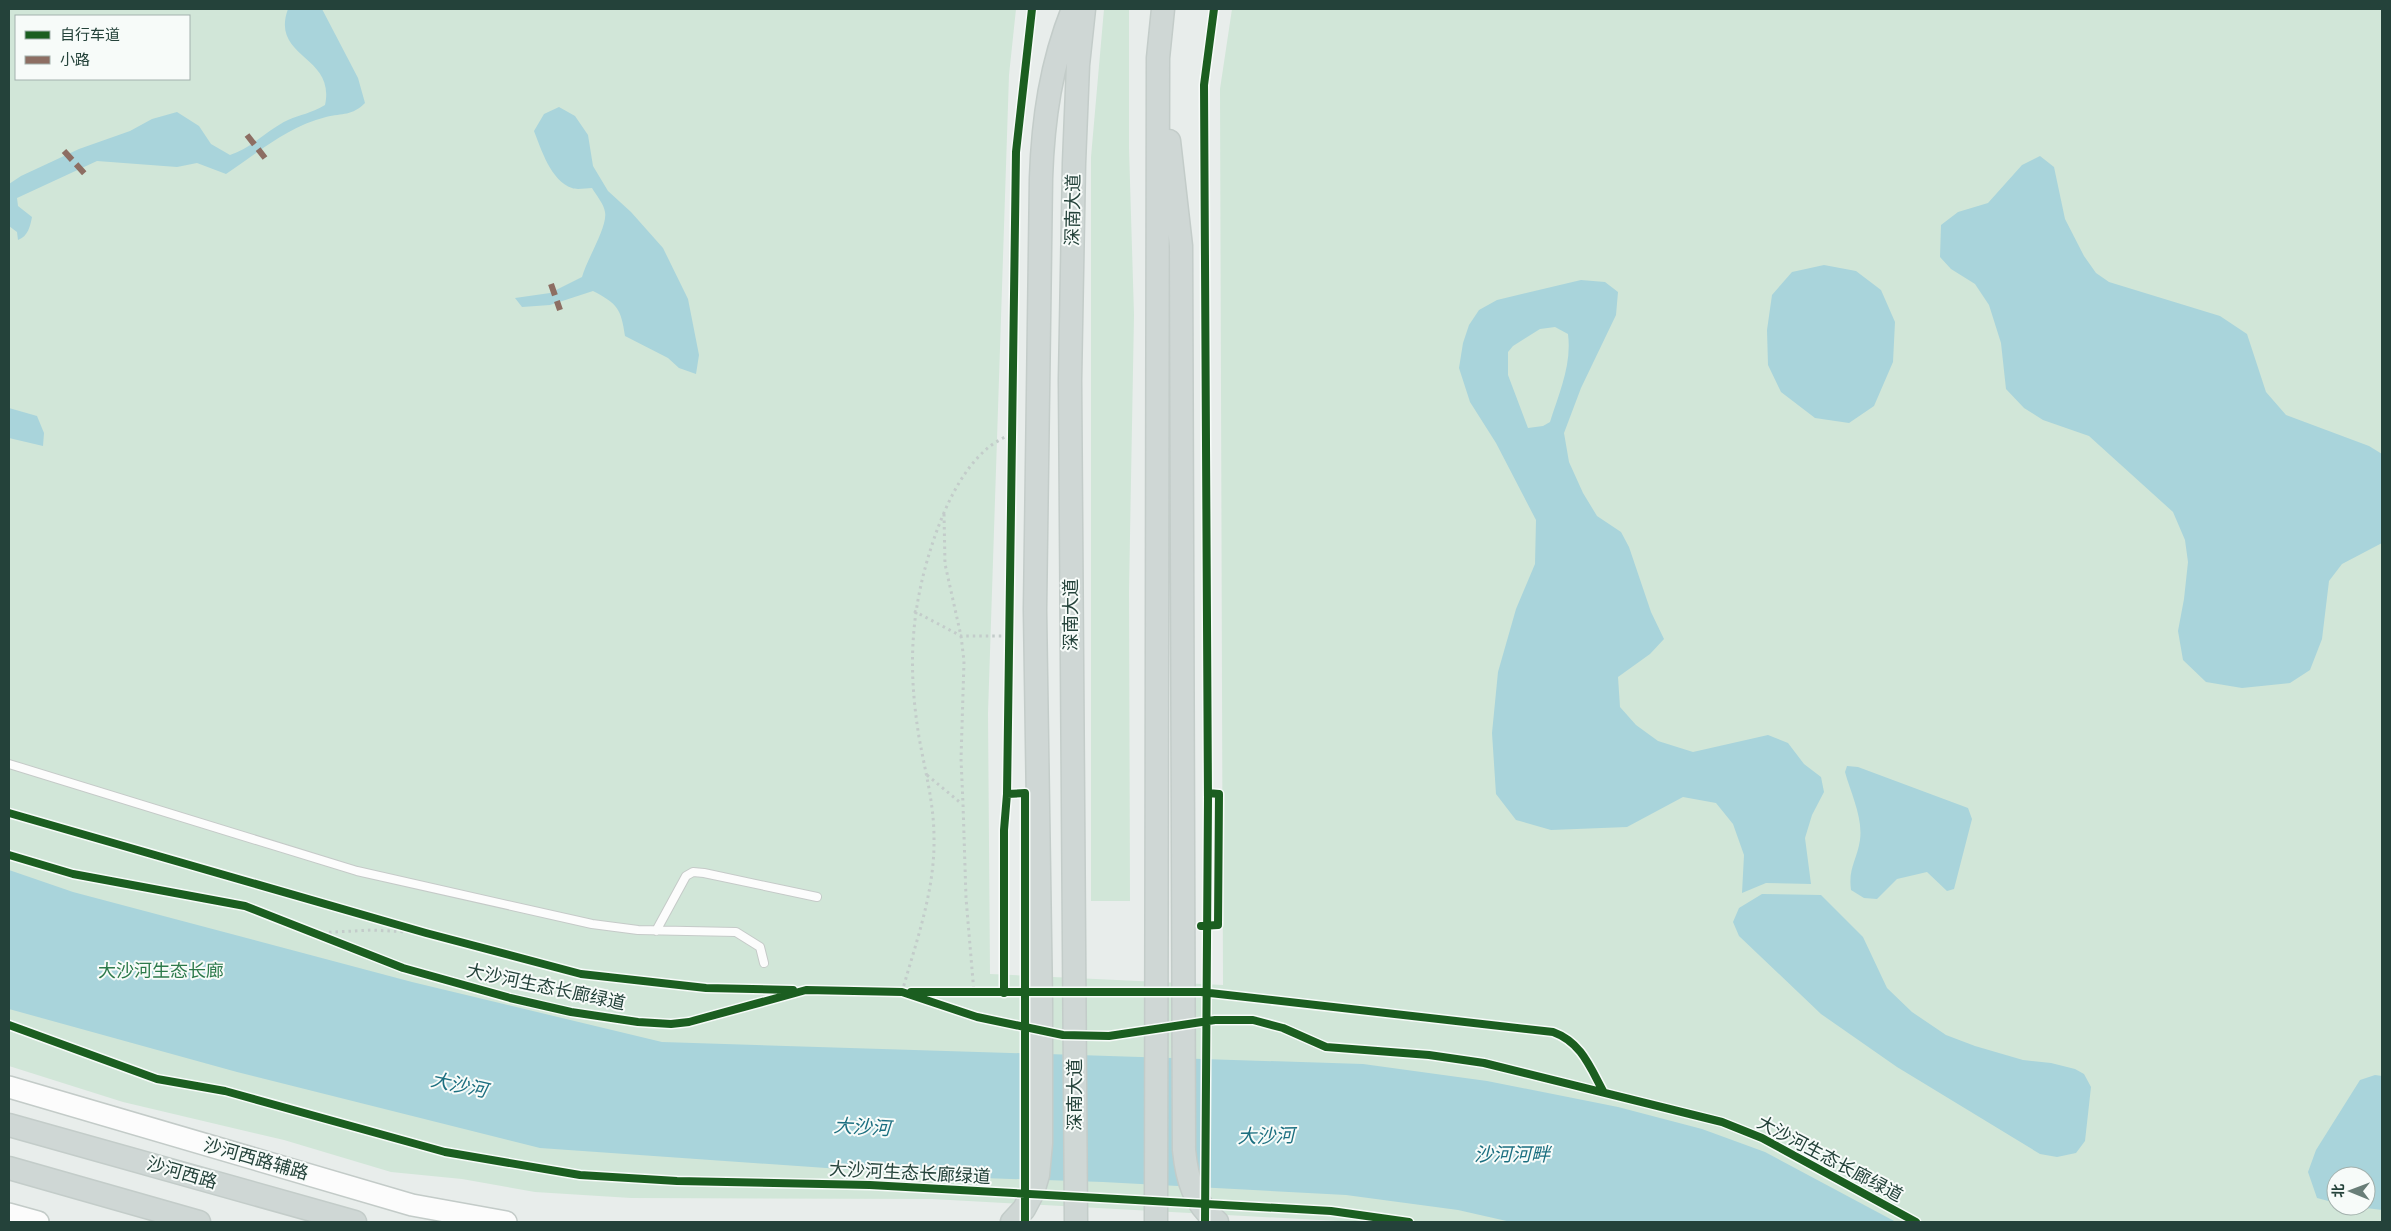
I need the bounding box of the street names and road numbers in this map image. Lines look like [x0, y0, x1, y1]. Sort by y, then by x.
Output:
street label: 深南大道 [1061, 174, 1085, 246]
street label: 深南大道 [1060, 579, 1082, 651]
street label: 大沙河生态长廊绿道 [464, 959, 628, 1015]
street label: 深南大道 [1064, 1059, 1086, 1131]
street label: 大沙河生态长廊绿道 [1753, 1111, 1907, 1207]
street label: 沙河西路辅路 [201, 1134, 311, 1184]
street label: 沙河西路 [144, 1153, 220, 1193]
street label: 大沙河生态长廊绿道 [829, 1158, 991, 1188]

